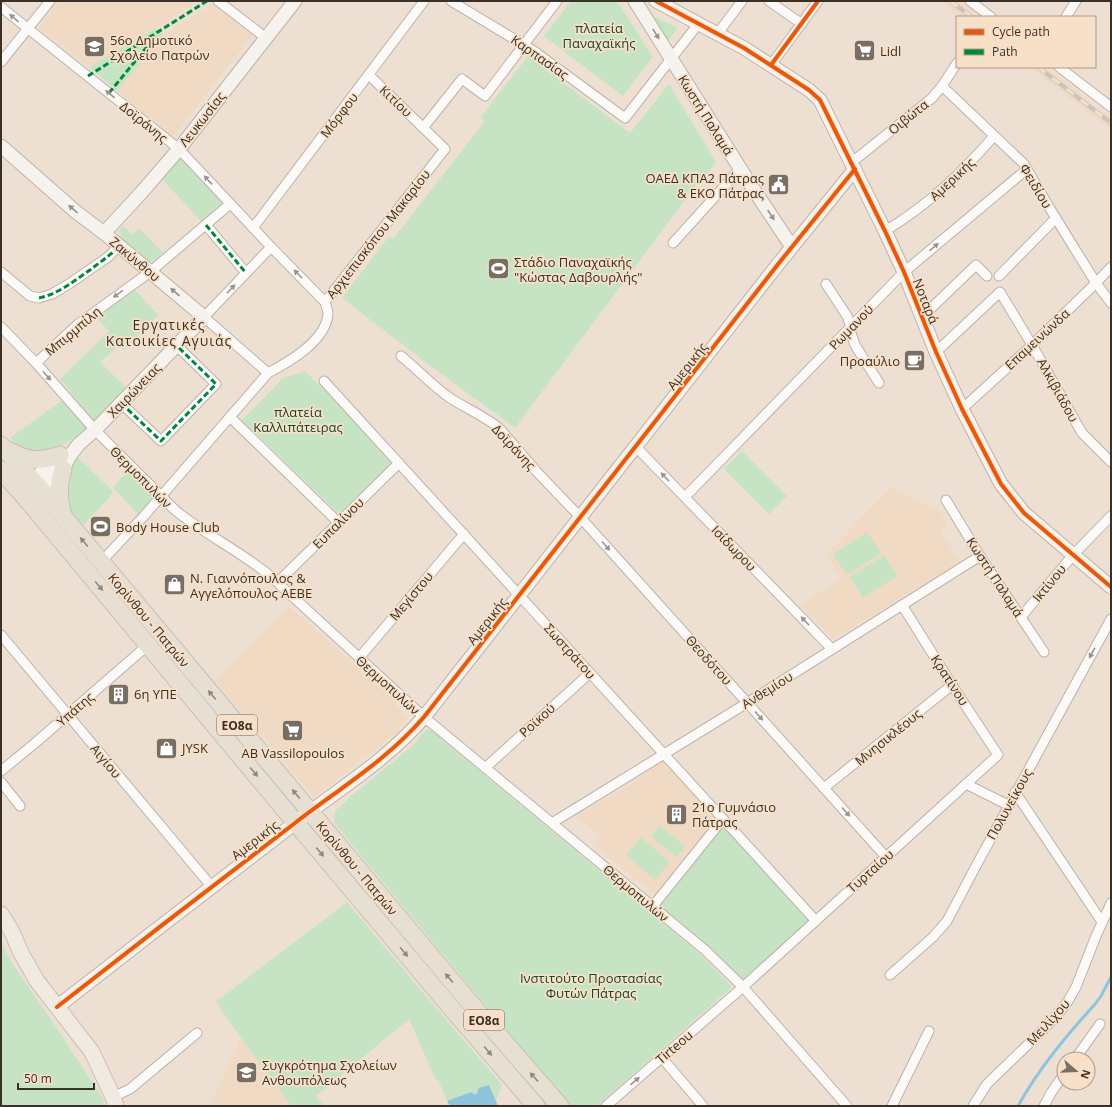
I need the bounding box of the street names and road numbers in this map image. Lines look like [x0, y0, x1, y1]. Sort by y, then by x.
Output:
street label: Καρπασίας [508, 30, 572, 84]
street label: Κωστή Παλαμά [674, 71, 738, 159]
street label: Κιτίου [376, 81, 416, 121]
street label: Λευκωσίας [175, 88, 229, 150]
street label: Μόρφου [316, 89, 362, 141]
street label: Οιβώτα [884, 95, 932, 139]
street label: Δοϊράνης [116, 97, 172, 147]
street label: Αμερικής [925, 153, 979, 205]
street label: Φειδίου [1016, 160, 1056, 212]
street label: Αρχιεπισκόπου Μακαρίου [322, 166, 434, 302]
street label: Ζακύνθου [106, 233, 164, 285]
street label: Νοταρά [909, 276, 943, 326]
street label: Ρωμανού [825, 300, 877, 354]
street label: Μπιρμπίλη [41, 302, 105, 360]
street label: Επαμεινώνδα [1001, 304, 1073, 374]
street label: Αμερικής [663, 338, 711, 394]
street label: Αλκιβιάδου [1033, 355, 1083, 425]
street label: Χαιρώνειας [103, 359, 165, 421]
street label: Δοϊράνης [488, 420, 540, 474]
street label: Θερμοπυλών [106, 442, 176, 512]
street label: Ευπαλίνου [308, 493, 368, 553]
street label: Ισίδωρου [708, 521, 760, 575]
street label: Κωστή Παλαμά [962, 534, 1028, 620]
street label: Ικτίνου [1028, 560, 1070, 606]
street label: Μεγίστου [385, 568, 437, 624]
street label: Κορίνθου - Πατρών [104, 569, 194, 671]
street label: Αμερικής [463, 593, 511, 649]
street label: Σωστράτου [540, 619, 600, 683]
street label: Θεοδότου [682, 631, 736, 689]
street label: Θερμοπυλών [352, 651, 424, 719]
street label: Κρατίνου [927, 651, 973, 709]
street label: Ανθεμίου [738, 667, 796, 713]
street label: Υπάτης [52, 688, 98, 730]
street label: Ροϊκού [515, 699, 559, 741]
street label: Μνησικλέους [851, 704, 925, 770]
road number: ΕΟ8α [217, 715, 257, 735]
street label: Αιγίου [86, 740, 126, 782]
street label: Πολυνείκους [982, 765, 1036, 843]
street label: Αμερικής [227, 816, 283, 864]
street label: Κορίνθου - Πατρών [312, 817, 402, 919]
street label: Τυρταίου [843, 845, 897, 897]
street label: Θερμοπυλών [599, 860, 673, 926]
street label: Μειλίχου [1022, 995, 1074, 1049]
road number: ΕΟ8α [464, 1010, 504, 1030]
street label: Tirteou [652, 1026, 696, 1068]

